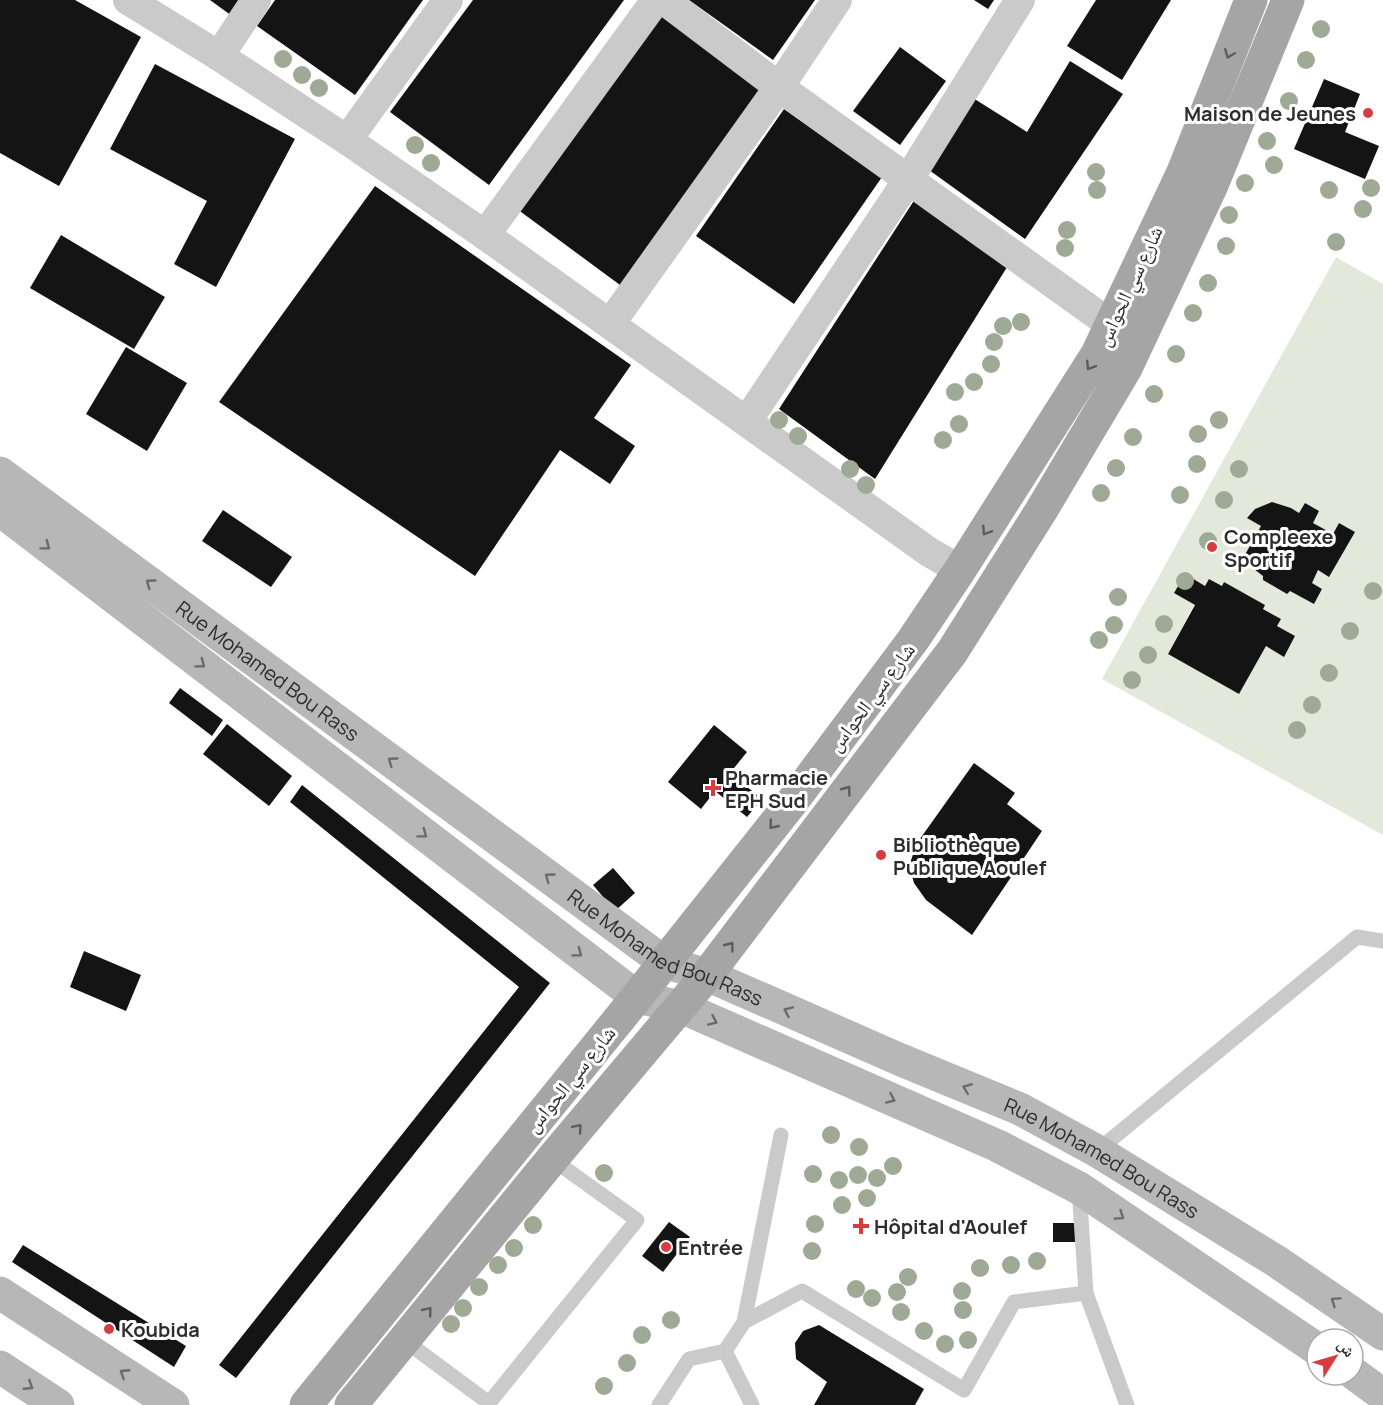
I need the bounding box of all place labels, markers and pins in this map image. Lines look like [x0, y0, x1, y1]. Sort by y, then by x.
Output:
place label: Maison de Jeunes [1184, 100, 1356, 127]
marker: Maison de Jeunes [1361, 106, 1375, 120]
place label: Compleexe Sportif [1224, 523, 1333, 573]
marker: Compleexe Sportif [1205, 540, 1219, 554]
place label: Pharmacie EPH Sud [725, 764, 828, 814]
marker: Pharmacie EPH Sud [706, 781, 720, 795]
place label: Bibliothèque Publique Aoulef [893, 831, 1047, 881]
marker: Bibliothèque Publique Aoulef [874, 848, 888, 862]
place label: Hôpital d'Aoulef [874, 1213, 1028, 1240]
marker: Hôpital d'Aoulef [852, 1217, 870, 1235]
place label: Entrée [678, 1234, 743, 1261]
marker: Entrée [659, 1240, 673, 1254]
place label: Koubida [121, 1316, 200, 1343]
marker: Koubida [102, 1322, 116, 1336]

